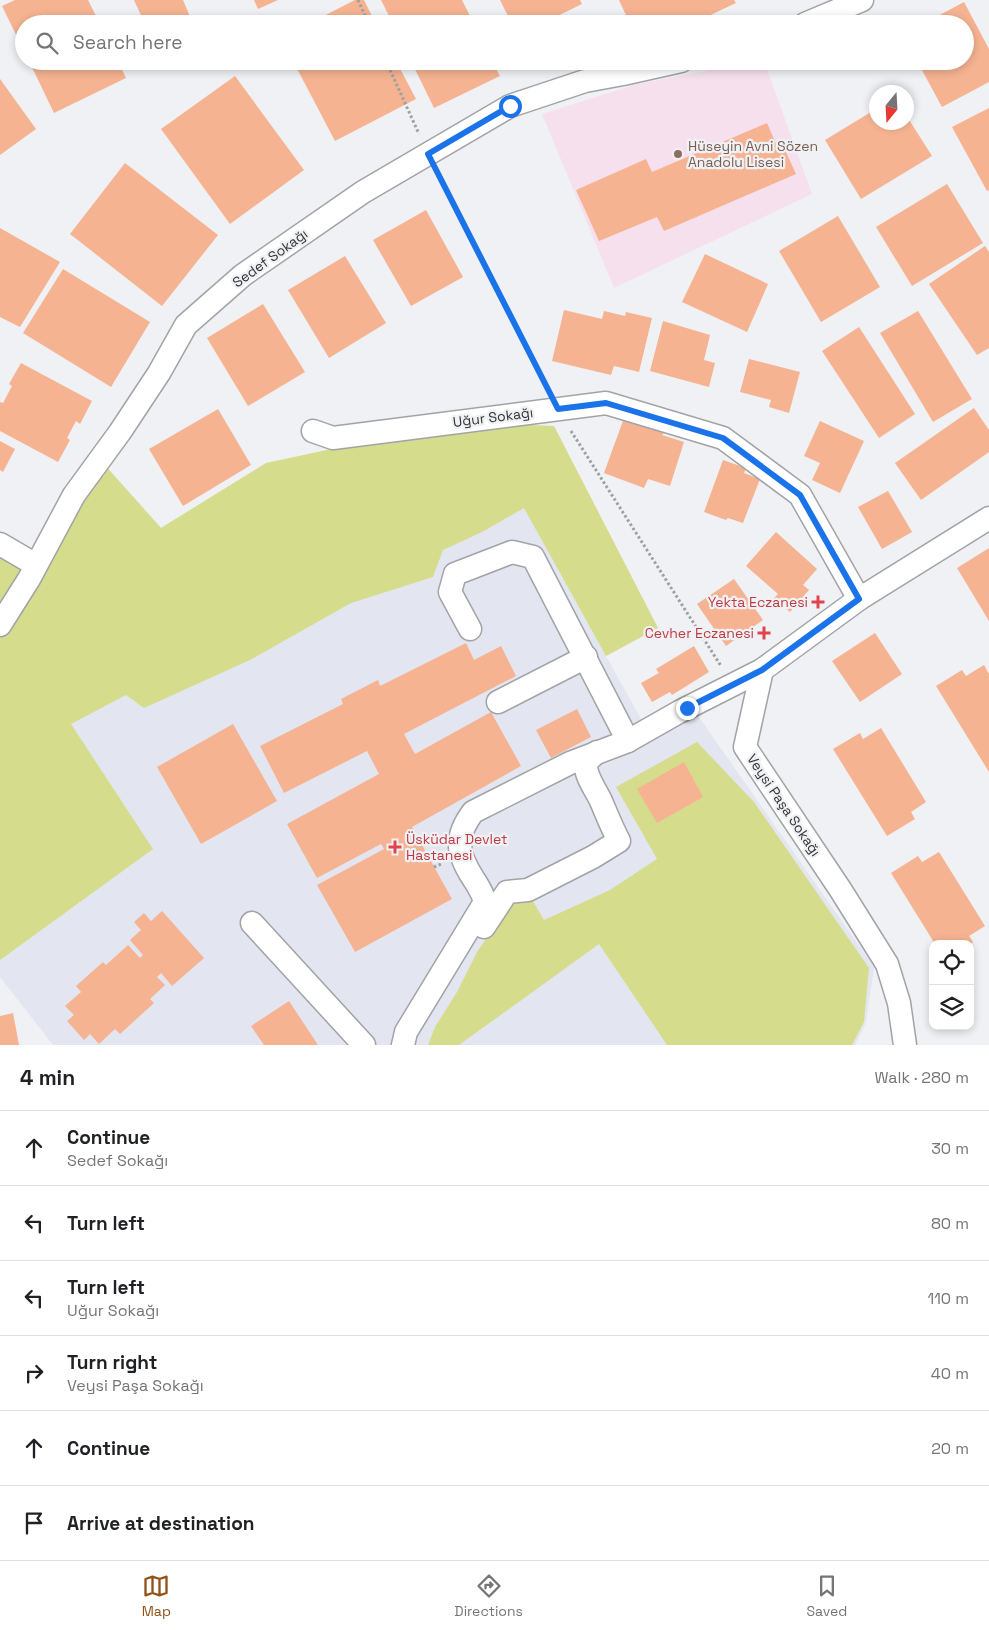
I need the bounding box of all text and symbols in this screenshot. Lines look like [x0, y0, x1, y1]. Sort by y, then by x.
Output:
search box [15, 15, 974, 70]
icon: search [33, 29, 61, 57]
text: Search here [73, 30, 183, 55]
north arrow [869, 85, 914, 130]
route start [499, 95, 522, 118]
place label: Hüseyin Avni Sözen Anadolu Lisesi [688, 137, 818, 171]
marker: Hüseyin Avni Sözen Anadolu Lisesi [672, 148, 684, 160]
street label: Sedef Sokağı [229, 225, 311, 291]
street label: Uğur Sokağı [452, 403, 534, 431]
place label: Yekta Eczanesi [708, 593, 808, 611]
marker: Yekta Eczanesi [812, 596, 824, 608]
place label: Cevher Eczanesi [645, 624, 754, 642]
marker: Cevher Eczanesi [758, 627, 770, 639]
route end [676, 697, 699, 720]
street label: Veysi Paşa Sokağı [743, 750, 825, 860]
place label: Üsküdar Devlet Hastanesi [406, 830, 507, 864]
marker: Üsküdar Devlet Hastanesi [388, 840, 402, 854]
map controls [929, 940, 974, 1030]
button: locate [929, 940, 974, 985]
button: layers [929, 985, 974, 1030]
text: 4 min [20, 1064, 75, 1091]
text: Walk · 280 m [874, 1067, 969, 1088]
text: Continue [67, 1125, 150, 1150]
icon: ahead [20, 1134, 48, 1162]
text: 30 m [931, 1138, 969, 1159]
text: Sedef Sokağı [67, 1150, 168, 1171]
icon: left [20, 1209, 48, 1237]
text: Turn left [67, 1211, 145, 1236]
text: 80 m [931, 1213, 969, 1234]
text: Turn left [67, 1275, 145, 1300]
icon: left [20, 1284, 48, 1312]
text: 110 m [927, 1288, 969, 1309]
text: Uğur Sokağı [67, 1300, 159, 1321]
text: Turn right [67, 1350, 157, 1375]
icon: right [20, 1359, 48, 1387]
text: 40 m [931, 1363, 969, 1384]
text: Veysi Paşa Sokağı [67, 1375, 204, 1396]
icon: ahead [20, 1434, 48, 1462]
text: Continue [67, 1436, 150, 1461]
text: 20 m [931, 1438, 969, 1459]
icon: arrive [20, 1509, 48, 1537]
text: Arrive at destination [67, 1511, 255, 1536]
tab: Map [142, 1572, 171, 1620]
tab: Directions [454, 1572, 523, 1620]
tab: Saved [806, 1572, 847, 1620]

